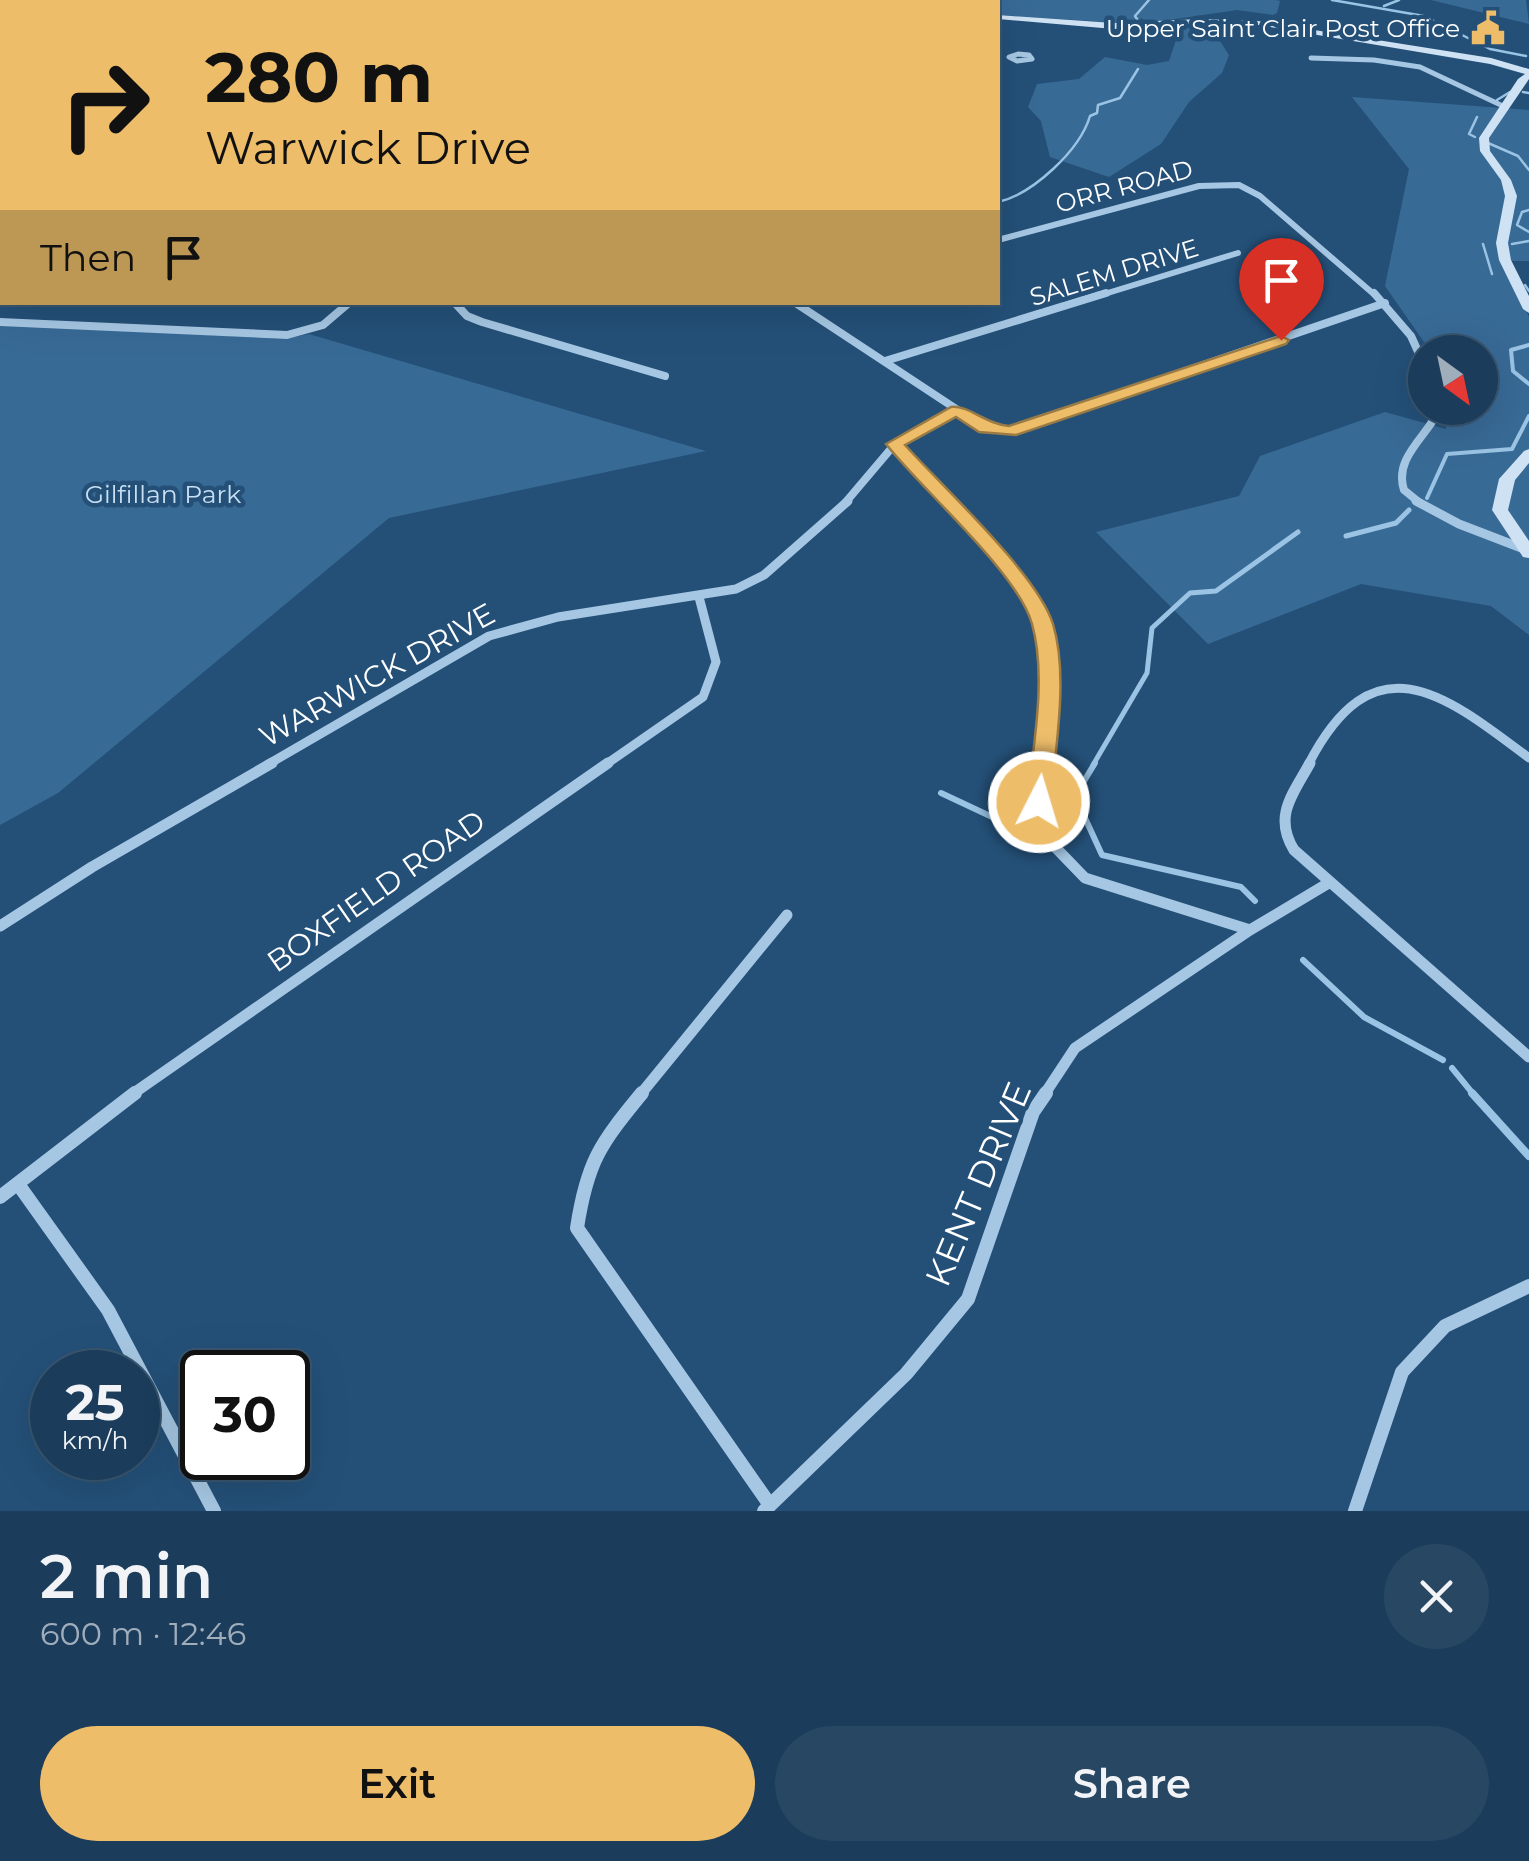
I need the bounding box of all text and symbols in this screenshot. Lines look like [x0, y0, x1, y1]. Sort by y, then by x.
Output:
public building icon: Upper Saint Clair Post Office [1469, 9, 1507, 47]
place label: Upper Saint Clair Post Office [1106, 13, 1460, 43]
text: 280 m [205, 34, 433, 120]
icon: right [40, 40, 170, 170]
text: Warwick Drive [205, 120, 531, 175]
street label: ORR ROAD [1052, 153, 1196, 219]
icon: arrive [156, 230, 211, 285]
street label: SALEM DRIVE [1026, 232, 1202, 312]
text: Then [40, 234, 136, 281]
pin [1239, 238, 1324, 341]
icon: arrive [1254, 253, 1309, 308]
north arrow [1408, 335, 1498, 425]
map controls [1408, 335, 1498, 425]
park label: Gilfillan Park [85, 479, 241, 509]
street label: WARWICK DRIVE [253, 595, 501, 755]
position arrow [987, 750, 1091, 854]
street label: BOXFIELD ROAD [260, 802, 492, 980]
street label: KENT DRIVE [916, 1075, 1040, 1293]
speed limit sign: 30 [180, 1350, 310, 1480]
text: 25 [65, 1372, 125, 1433]
text: km/h [62, 1425, 128, 1455]
text: 2 min [40, 1540, 213, 1613]
button: close [1384, 1544, 1489, 1649]
text: 600 m · 12:46 [40, 1614, 246, 1653]
button: Exit [40, 1726, 755, 1841]
button: Share [775, 1726, 1489, 1841]

